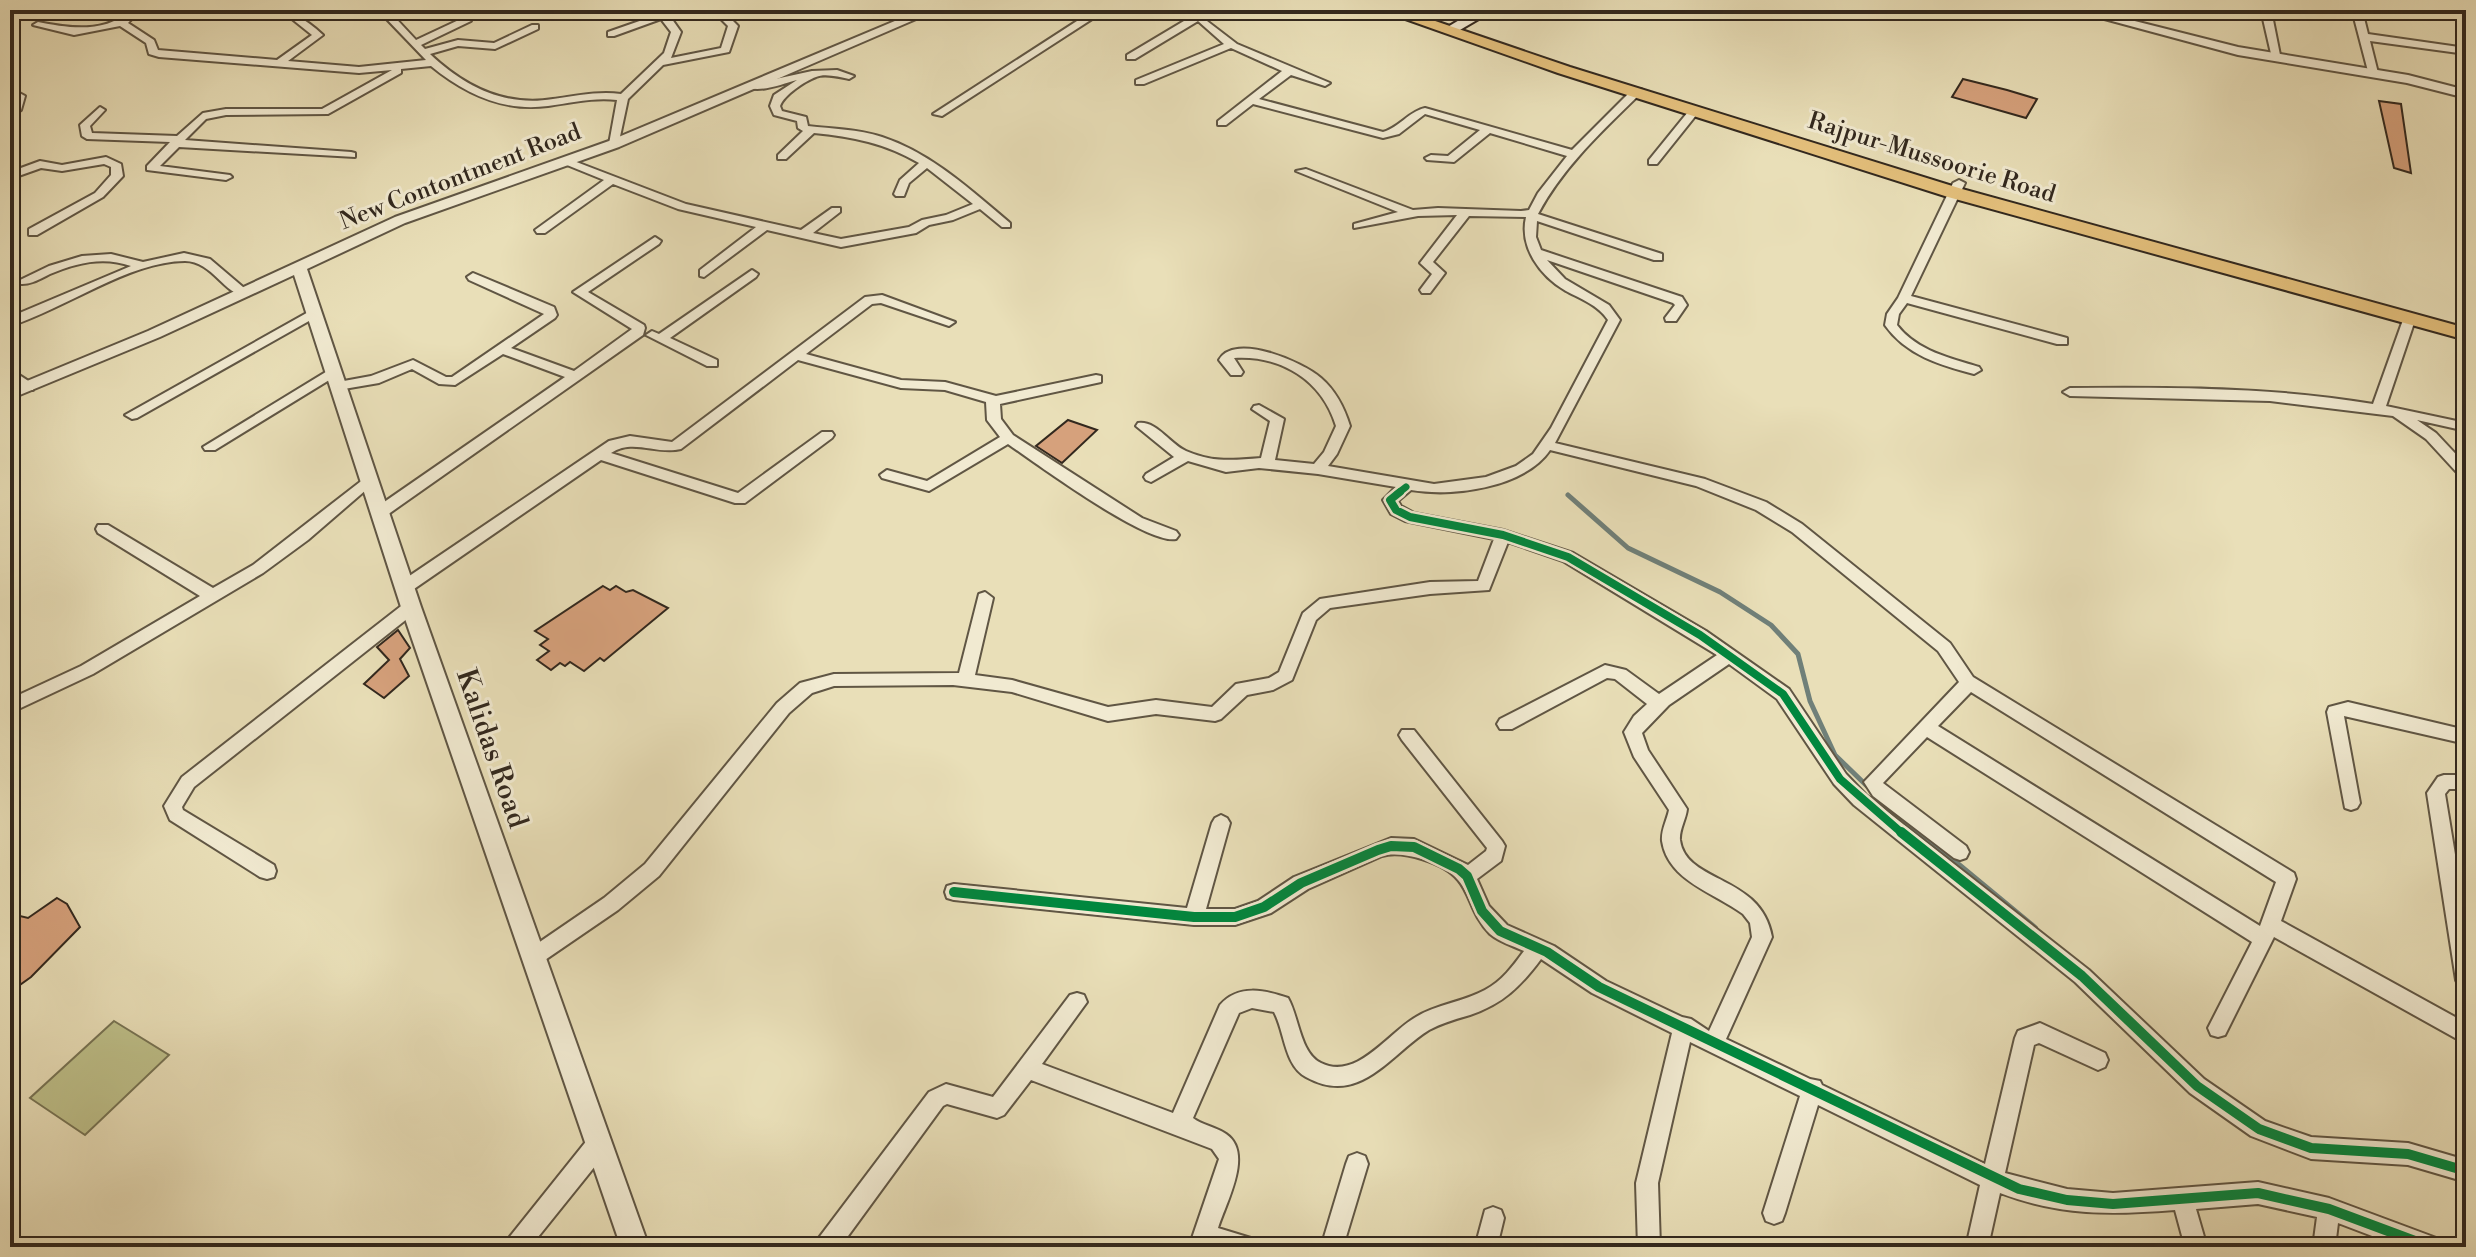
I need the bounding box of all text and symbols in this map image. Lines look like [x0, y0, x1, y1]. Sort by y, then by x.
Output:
street label: Rajpur-Mussoorie Road [1804, 106, 2060, 210]
street label: New Contontment Road [335, 117, 586, 237]
street label: Kalidas Road [448, 664, 535, 833]

